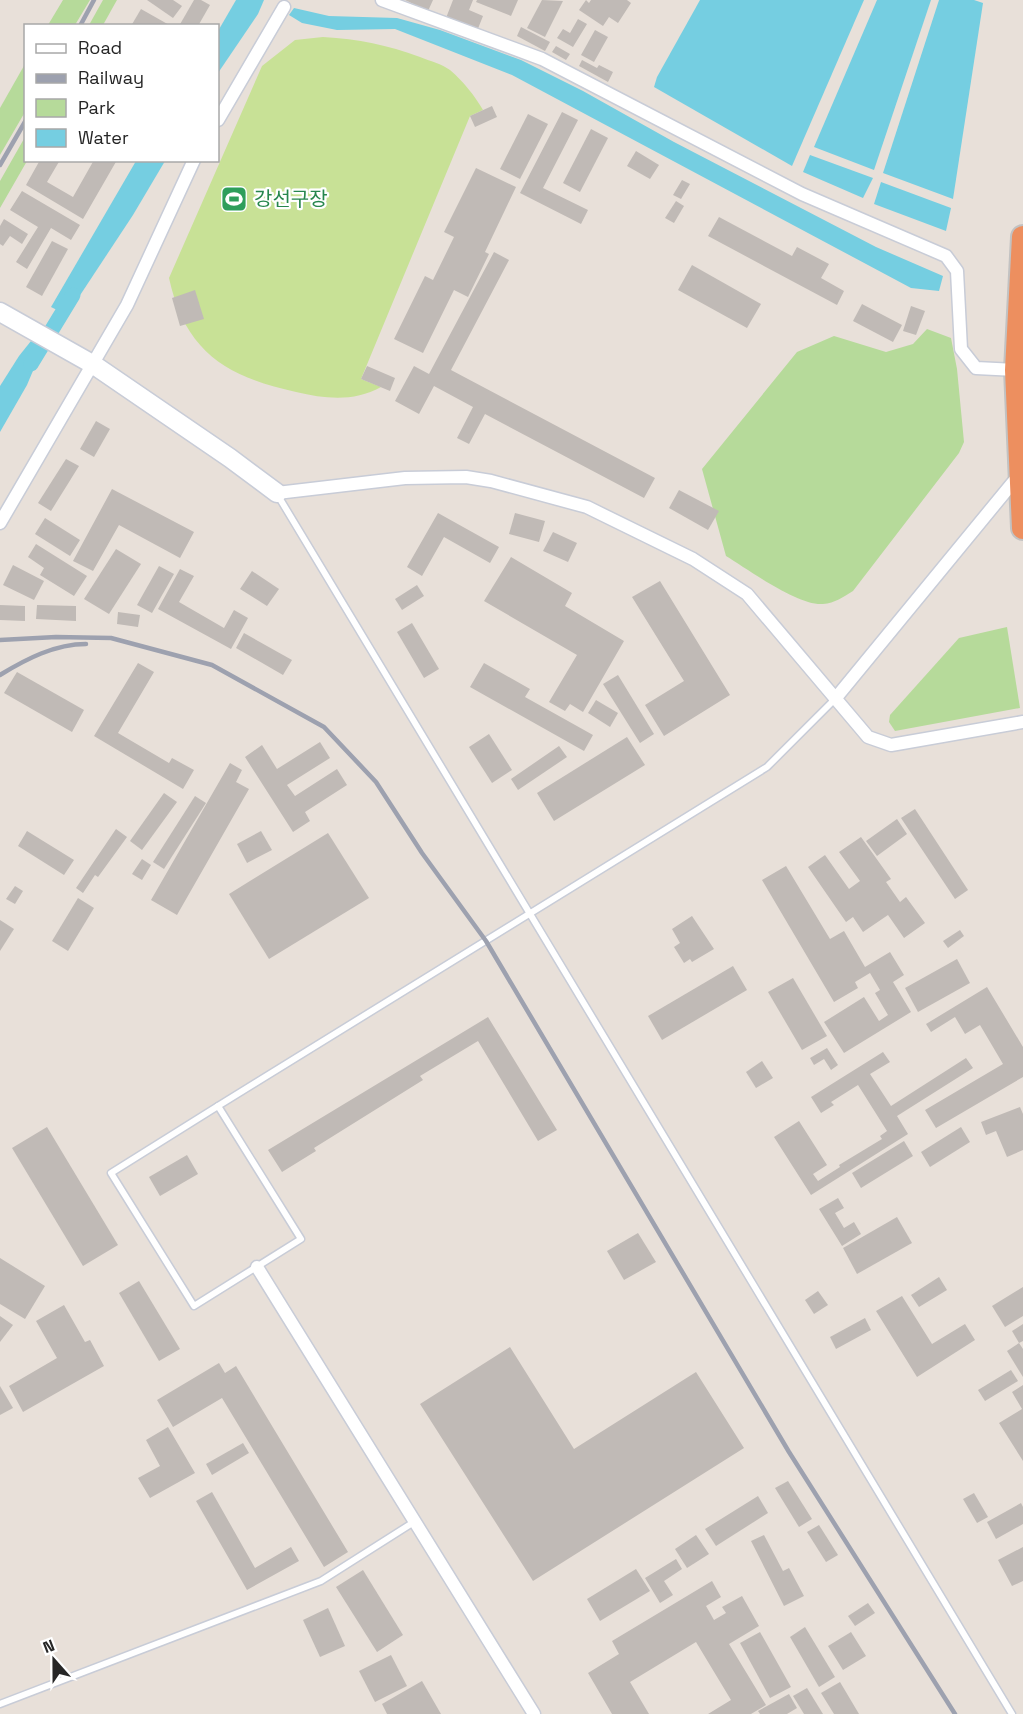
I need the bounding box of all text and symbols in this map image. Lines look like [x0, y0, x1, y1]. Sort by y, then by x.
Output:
legend [24, 24, 219, 162]
text: Road [78, 36, 122, 59]
text: Railway [78, 66, 144, 89]
text: Park [78, 96, 116, 119]
text: Water [78, 126, 129, 149]
sports icon: 강선구장 [219, 184, 249, 214]
place label: 강선구장 [254, 186, 328, 212]
north arrow [24, 1630, 84, 1690]
text: N [40, 1635, 58, 1658]

